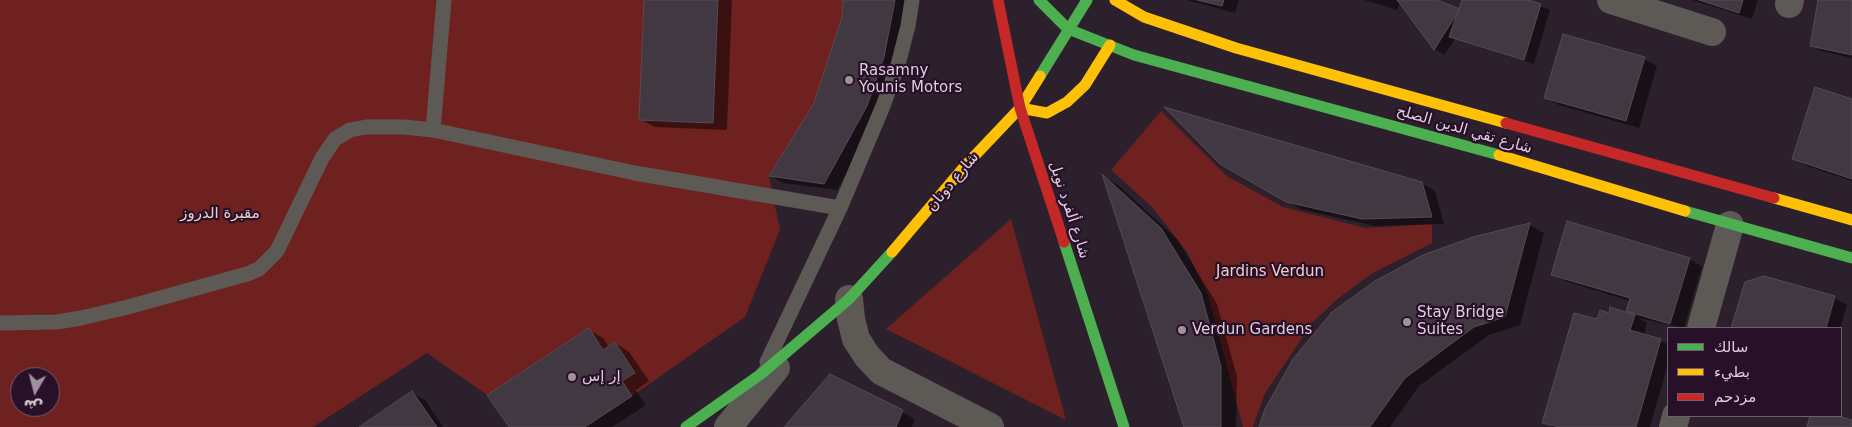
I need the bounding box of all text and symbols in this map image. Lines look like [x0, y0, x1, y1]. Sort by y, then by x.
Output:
place label: Rasamny Younis Motors [859, 62, 962, 97]
marker: Rasamny Younis Motors [843, 74, 855, 86]
street label: شارع تقي الدين الصلح [1394, 102, 1534, 158]
street label: شارع دونان [923, 149, 983, 215]
street label: شارع ألفرد نوبل [1045, 159, 1093, 261]
park label: مقبرة الدروز [180, 205, 260, 223]
park label: Jardins Verdun [1216, 263, 1324, 281]
place label: Stay Bridge Suites [1417, 304, 1504, 339]
marker: Stay Bridge Suites [1401, 316, 1413, 328]
place label: Verdun Gardens [1192, 321, 1312, 339]
marker: Verdun Gardens [1176, 324, 1188, 336]
legend [1667, 327, 1842, 417]
text: سالك [1714, 338, 1748, 356]
text: بطيء [1714, 363, 1750, 381]
north arrow [10, 367, 60, 417]
place label: إر إس [582, 368, 621, 386]
marker: إر إس [566, 371, 578, 383]
text: مزدحم [1714, 388, 1756, 406]
text: ش [22, 397, 44, 415]

